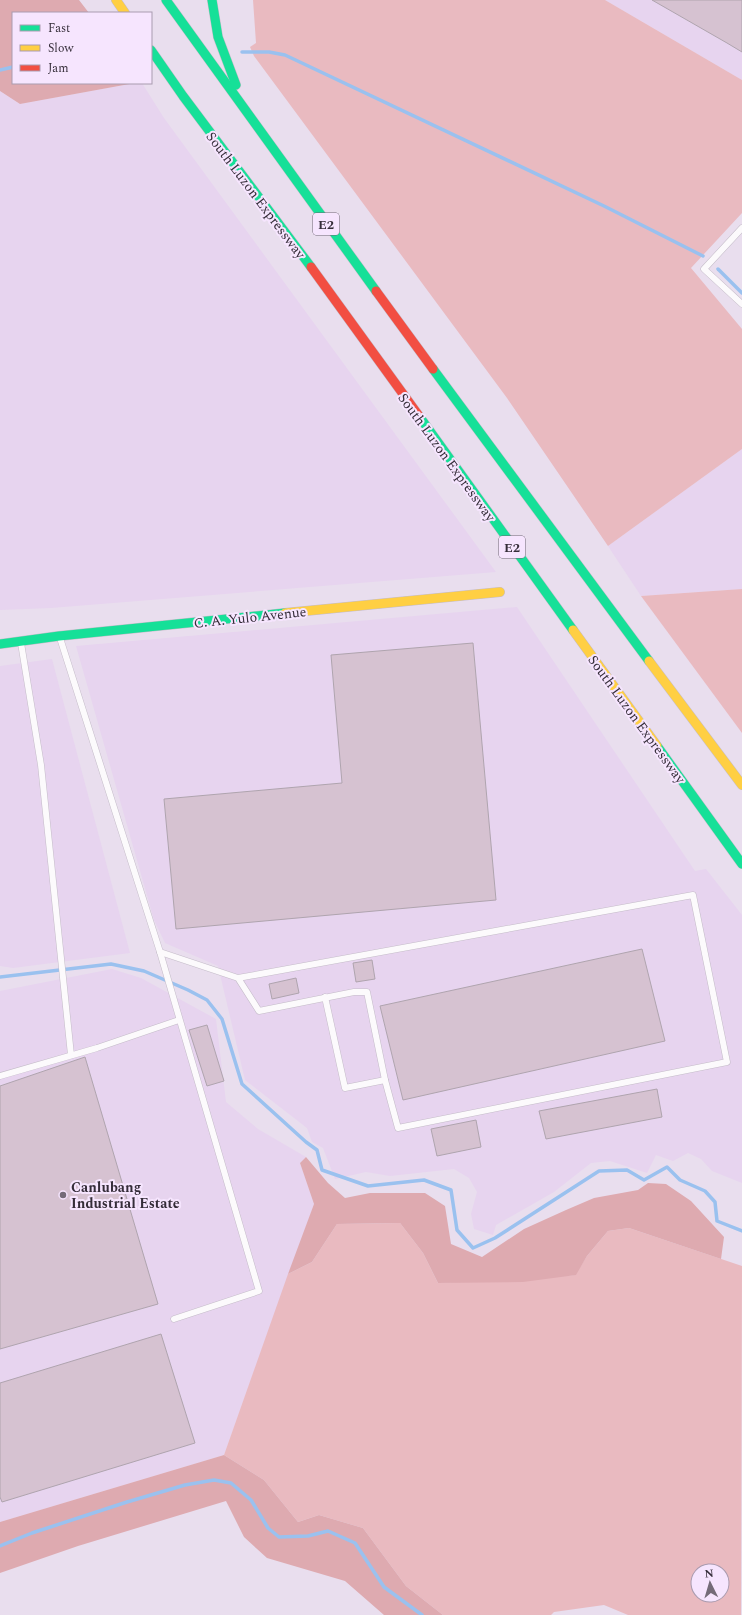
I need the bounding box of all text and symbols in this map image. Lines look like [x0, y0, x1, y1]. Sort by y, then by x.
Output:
legend [12, 12, 152, 84]
text: Fast [48, 19, 70, 38]
text: Slow [48, 39, 74, 58]
text: Jam [48, 59, 69, 78]
street label: South Luzon Expressway [201, 127, 311, 264]
road number: E2 [313, 213, 339, 235]
street label: South Luzon Expressway [393, 389, 501, 527]
road number: E2 [499, 536, 525, 558]
street label: C. A. Yulo Avenue [193, 601, 308, 634]
street label: South Luzon Expressway [583, 651, 691, 789]
place label: Canlubang Industrial Estate [71, 1177, 180, 1214]
marker: Canlubang Industrial Estate [58, 1190, 68, 1200]
north arrow [690, 1563, 730, 1603]
text: N [704, 1565, 714, 1582]

